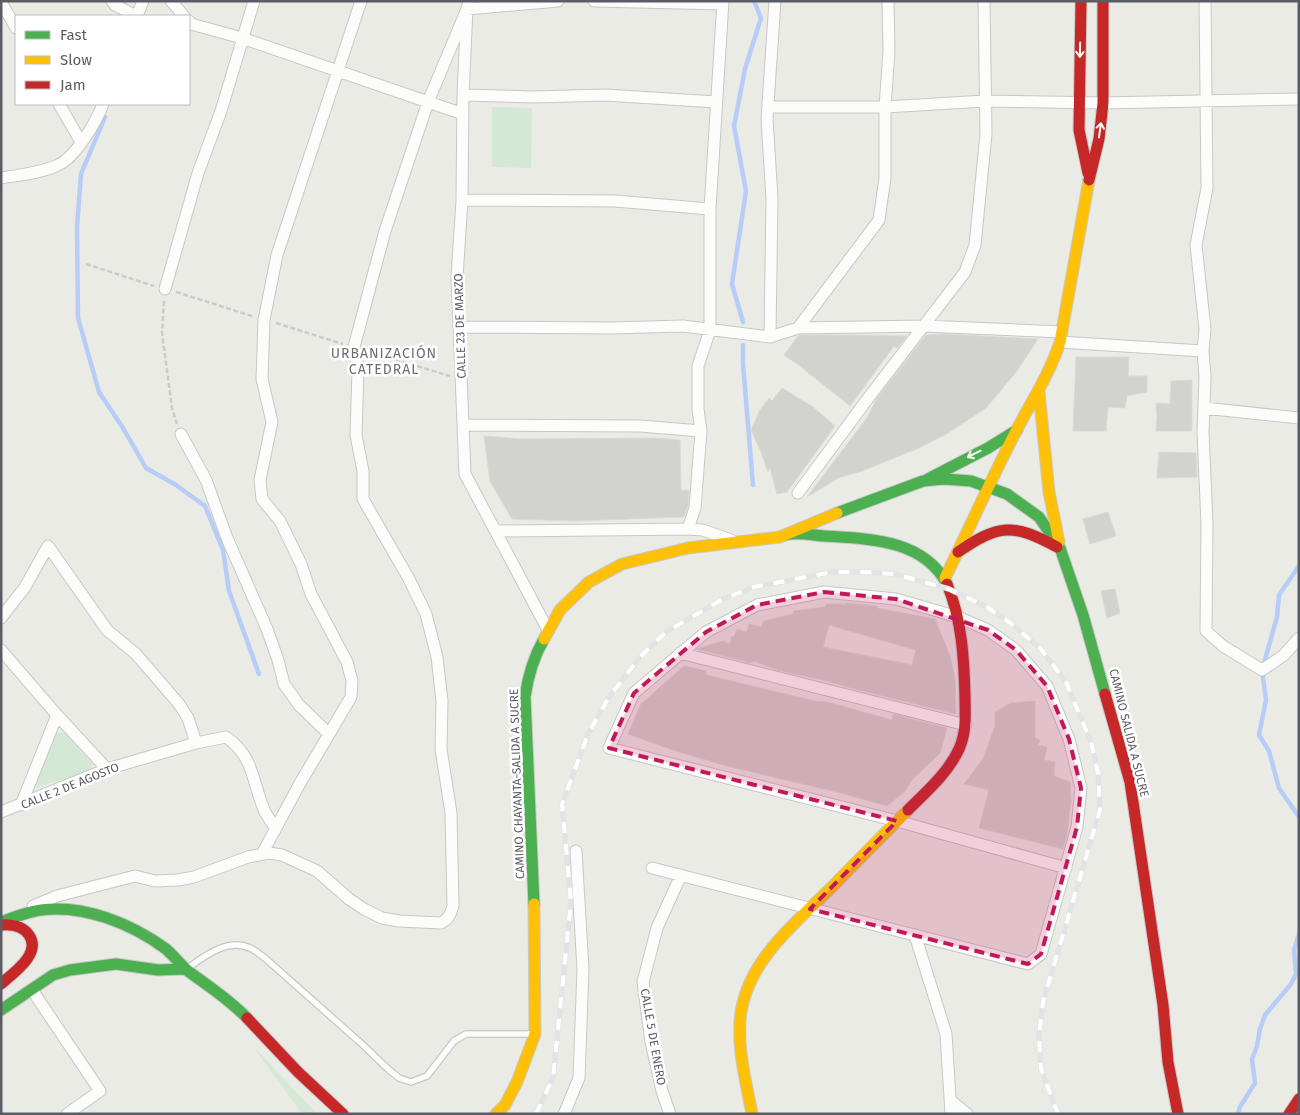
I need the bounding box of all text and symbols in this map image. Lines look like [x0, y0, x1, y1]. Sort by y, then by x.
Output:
legend [15, 15, 190, 105]
text: Fast [60, 26, 87, 44]
one-way arrow [1075, 42, 1085, 58]
text: Slow [60, 51, 92, 69]
text: Jam [60, 76, 86, 94]
one-way arrow [1095, 123, 1105, 139]
street label: CALLE 23 DE MARZO [451, 273, 469, 379]
district label: URBANIZACIÓN CATEDRAL [331, 344, 437, 378]
one-way arrow [967, 450, 982, 460]
street label: CAMINO SALIDA A SUCRE [1106, 667, 1152, 799]
street label: CAMINO CHAYANTA-SALIDA A SUCRE [507, 689, 527, 879]
street label: CALLE 2 DE AGOSTO [19, 760, 121, 812]
street label: CALLE 5 DE ENERO [638, 987, 668, 1087]

